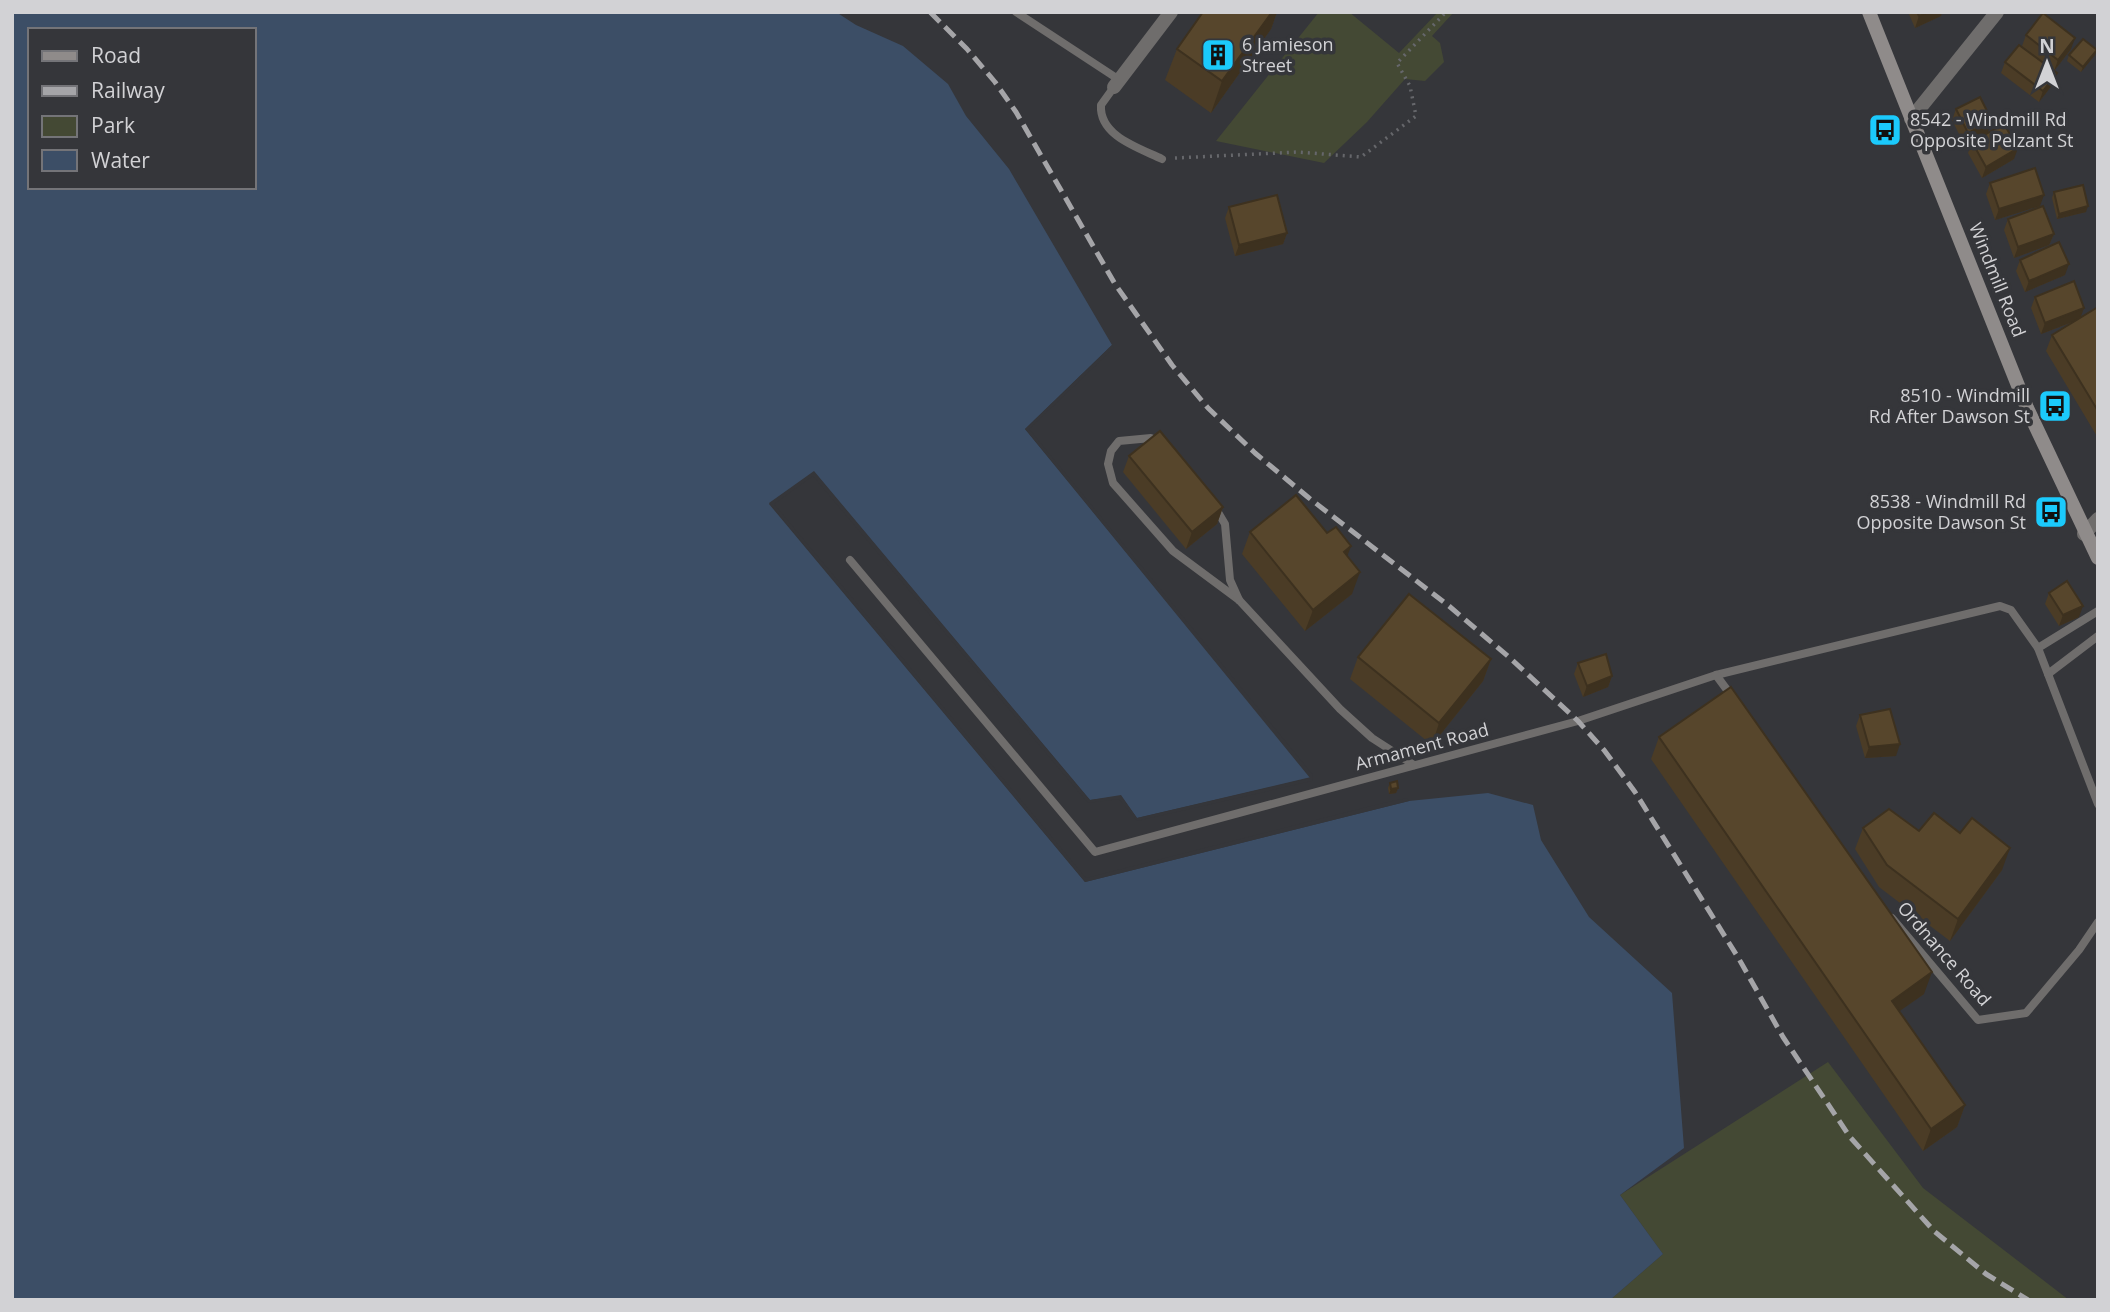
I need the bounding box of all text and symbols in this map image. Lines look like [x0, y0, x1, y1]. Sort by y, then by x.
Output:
legend [28, 28, 256, 189]
north arrow [2012, 28, 2082, 98]
place label: 6 Jamieson Street [1242, 32, 1334, 77]
text: N [2039, 33, 2055, 59]
building icon: 6 Jamieson Street [1199, 36, 1237, 74]
text: Road [91, 41, 141, 69]
text: Railway [91, 76, 165, 104]
place label: 8542 - Windmill Rd Opposite Pelzant St [1910, 107, 2074, 152]
text: Park [91, 111, 135, 139]
bus stop icon: 8542 - Windmill Rd Opposite Pelzant St [1866, 111, 1904, 149]
text: Water [91, 146, 150, 174]
street label: Windmill Road [1964, 219, 2032, 340]
place label: 8510 - Windmill Rd After Dawson St [1869, 383, 2030, 428]
bus stop icon: 8510 - Windmill Rd After Dawson St [2036, 387, 2074, 425]
place label: 8538 - Windmill Rd Opposite Dawson St [1856, 489, 2026, 534]
bus stop icon: 8538 - Windmill Rd Opposite Dawson St [2032, 493, 2070, 531]
street label: Armament Road [1352, 717, 1491, 775]
street label: Ordnance Road [1893, 896, 1997, 1011]

